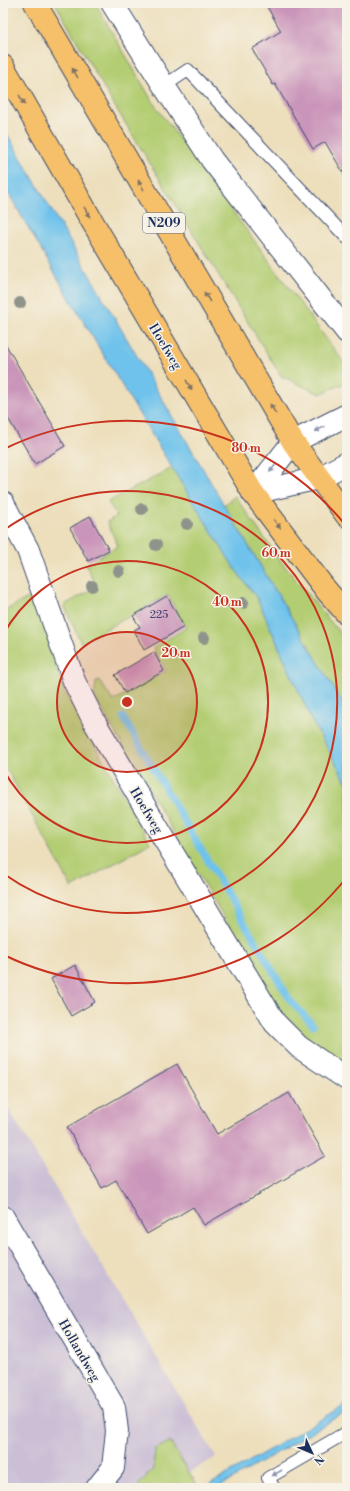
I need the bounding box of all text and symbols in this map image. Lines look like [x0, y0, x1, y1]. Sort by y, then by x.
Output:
one-way arrow [72, 67, 79, 79]
one-way arrow [19, 94, 26, 105]
one-way arrow [138, 179, 145, 191]
one-way arrow [84, 206, 91, 218]
road number: N209 [143, 213, 185, 233]
one-way arrow [204, 291, 211, 303]
street label: Hoefweg [145, 320, 185, 373]
one-way arrow [185, 379, 192, 391]
one-way arrow [270, 403, 277, 415]
one-way arrow [314, 426, 326, 432]
text: 80 m [231, 441, 261, 456]
one-way arrow [269, 462, 277, 473]
one-way arrow [272, 518, 281, 529]
text: 60 m [261, 546, 291, 561]
text: 40 m [212, 595, 242, 610]
house number: 225 [150, 608, 168, 622]
text: 20 m [161, 646, 191, 661]
centre of rings [120, 695, 134, 709]
street label: Hoefweg [126, 784, 166, 837]
street label: Hollandweg [55, 1316, 104, 1385]
north arrow [292, 1433, 332, 1473]
text: N [310, 1451, 327, 1467]
one-way arrow [271, 1469, 283, 1476]

